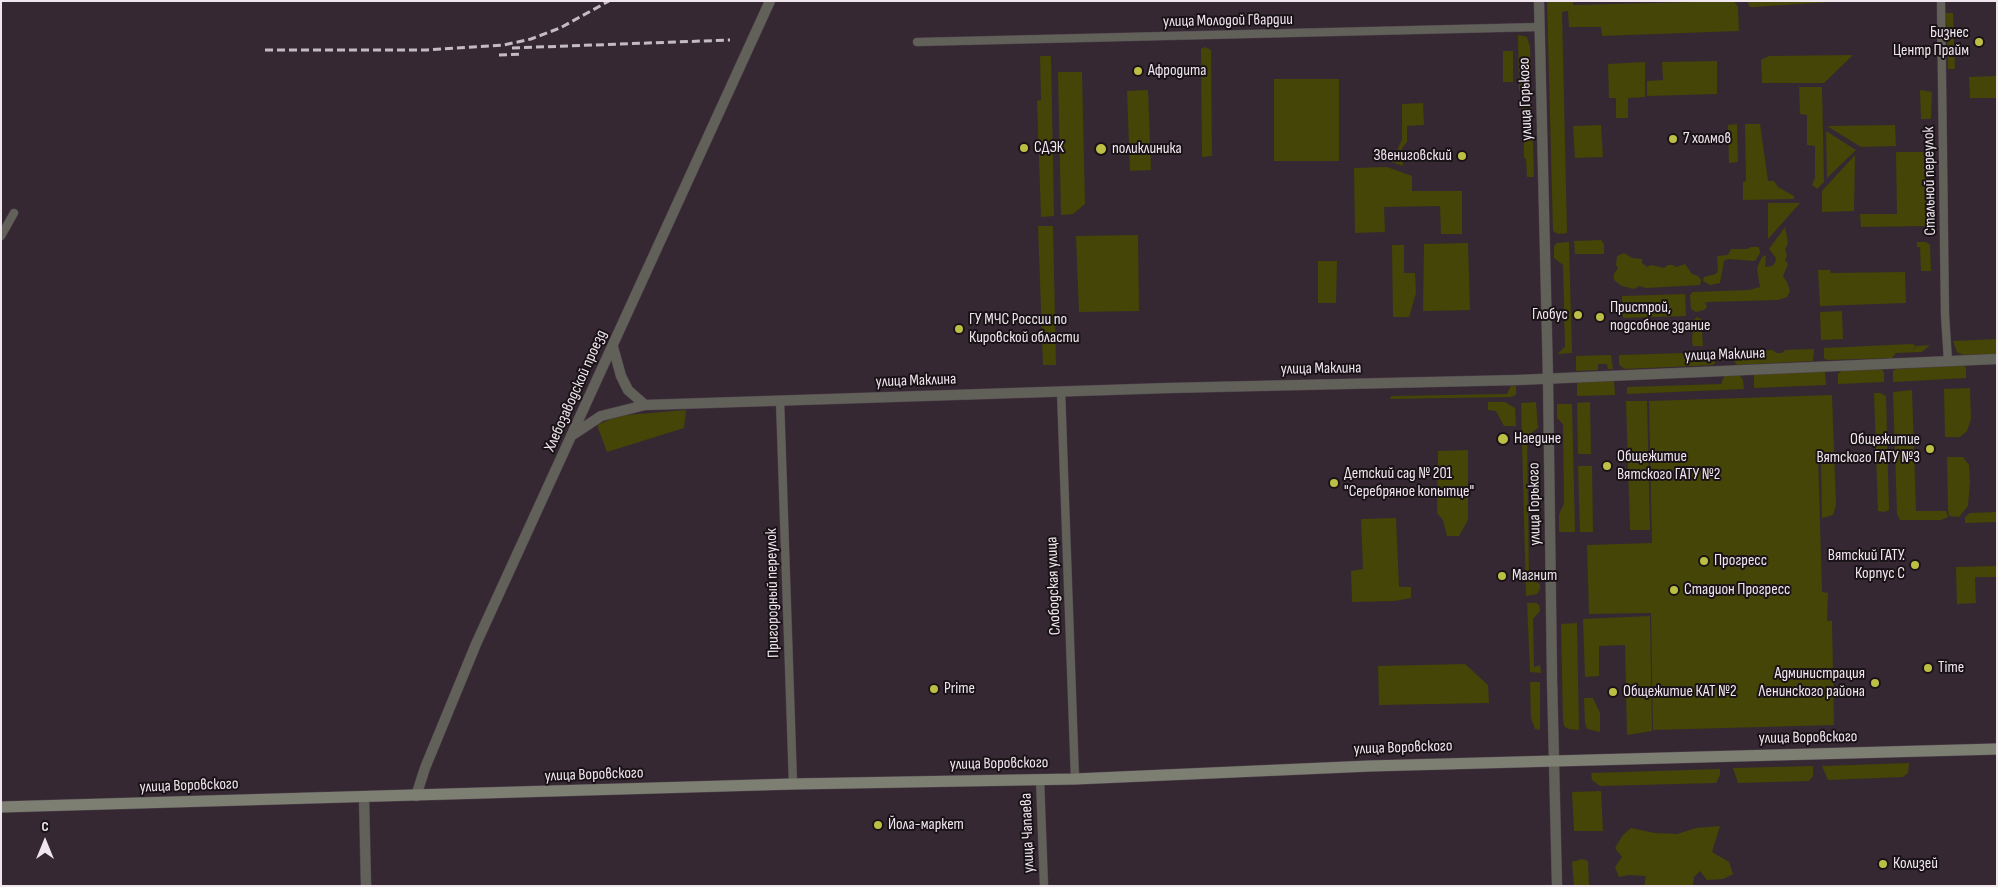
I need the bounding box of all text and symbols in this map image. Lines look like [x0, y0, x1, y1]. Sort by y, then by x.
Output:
street label: улица Молодой Гвардии [1163, 10, 1293, 32]
place label: Бизнес Центр Прайм [1893, 23, 1969, 61]
marker: Бизнес Центр Прайм [1973, 36, 1985, 48]
street label: улица Горького [1515, 57, 1537, 141]
place label: Афродита [1148, 61, 1206, 81]
marker: Афродита [1132, 65, 1144, 77]
street label: Стальной переулок [1919, 126, 1941, 236]
place label: 7 холмов [1683, 129, 1731, 149]
marker: 7 холмов [1667, 133, 1679, 145]
place label: СДЭК [1034, 138, 1064, 158]
place label: поликлиника [1112, 139, 1182, 159]
marker: СДЭК [1018, 142, 1030, 154]
marker: поликлиника [1094, 142, 1108, 156]
place label: Звениговский [1373, 146, 1452, 166]
marker: Звениговский [1456, 150, 1468, 162]
place label: Пристрой, подсобное здание [1610, 298, 1710, 336]
place label: Глобус [1532, 305, 1568, 325]
marker: Глобус [1572, 309, 1584, 321]
place label: ГУ МЧС России по Кировской области [969, 310, 1079, 348]
marker: Пристрой, подсобное здание [1594, 311, 1606, 323]
marker: ГУ МЧС России по Кировской области [953, 323, 965, 335]
street label: Хлебозаводской проезд [541, 327, 611, 455]
street label: улица Маклина [1684, 344, 1766, 366]
street label: улица Маклина [1281, 359, 1361, 379]
street label: улица Маклина [875, 370, 957, 392]
place label: Наедине [1514, 429, 1561, 449]
place label: Общежитие Вятского ГАТУ №3 [1816, 430, 1920, 468]
marker: Наедине [1496, 432, 1510, 446]
marker: Общежитие Вятского ГАТУ №3 [1924, 443, 1936, 455]
place label: Общежитие Вятского ГАТУ №2 [1617, 447, 1720, 485]
marker: Общежитие Вятского ГАТУ №2 [1601, 460, 1613, 472]
street label: улица Горького [1525, 462, 1545, 546]
place label: Детский сад № 201 "Серебряное копытце" [1344, 464, 1474, 502]
marker: Детский сад № 201 "Серебряное копытце" [1328, 477, 1340, 489]
street label: Пригородный переулок [762, 528, 784, 658]
street label: Слободская улица [1043, 536, 1065, 636]
place label: Вятский ГАТУ. Корпус С [1828, 546, 1905, 584]
place label: Прогресс [1714, 551, 1767, 571]
marker: Прогресс [1698, 555, 1710, 567]
marker: Вятский ГАТУ. Корпус С [1909, 559, 1921, 571]
place label: Магнит [1512, 566, 1557, 586]
marker: Магнит [1496, 570, 1508, 582]
place label: Стадион Прогресс [1684, 580, 1790, 600]
marker: Стадион Прогресс [1668, 584, 1680, 596]
place label: Time [1938, 658, 1964, 678]
marker: Time [1922, 662, 1934, 674]
place label: Администрация Ленинского района [1759, 664, 1865, 702]
marker: Администрация Ленинского района [1869, 677, 1881, 689]
place label: Prime [944, 679, 975, 699]
place label: Общежитие КАТ №2 [1623, 682, 1737, 702]
marker: Prime [928, 683, 940, 695]
marker: Общежитие КАТ №2 [1607, 686, 1619, 698]
street label: улица Воровского [1758, 728, 1858, 748]
street label: улица Воровского [1353, 737, 1453, 759]
street label: улица Воровского [949, 754, 1049, 774]
street label: улица Воровского [544, 764, 644, 786]
street label: улица Воровского [139, 775, 239, 797]
street label: улица Чапаева [1017, 793, 1039, 873]
place label: Йола-маркет [888, 815, 964, 835]
north arrow [20, 817, 70, 867]
text: С [41, 818, 49, 835]
marker: Йола-маркет [872, 819, 884, 831]
place label: Колизей [1893, 854, 1938, 874]
marker: Колизей [1877, 858, 1889, 870]

